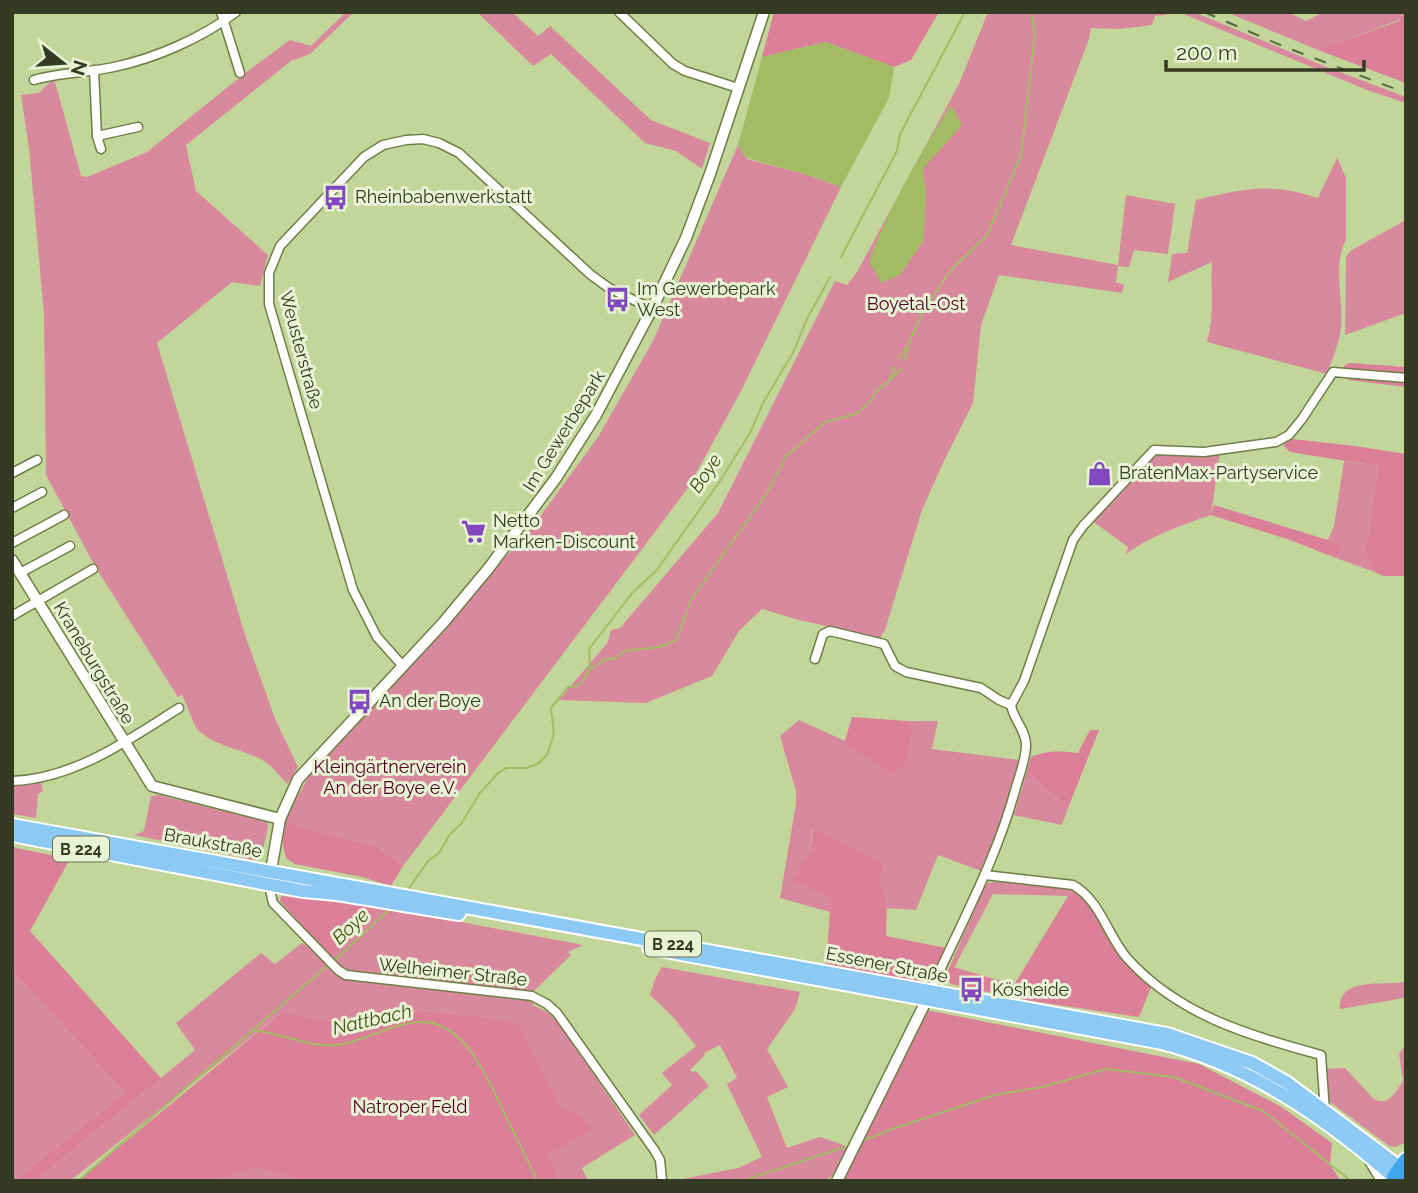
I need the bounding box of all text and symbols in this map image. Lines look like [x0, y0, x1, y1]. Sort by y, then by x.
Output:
north arrow [28, 28, 98, 98]
scale bar [1166, 28, 1364, 72]
text: 200 m [1176, 40, 1237, 65]
text: N [67, 58, 92, 78]
bus stop icon: Rheinbabenwerkstatt [321, 183, 349, 211]
place label: Rheinbabenwerkstatt [355, 186, 532, 207]
place label: Im Gewerbepark West [637, 278, 776, 320]
bus stop icon: Im Gewerbepark West [603, 285, 631, 313]
street label: Weusterstraße [276, 288, 327, 412]
park label: Boyetal-Ost [867, 293, 965, 314]
street label: Im Gewerbepark [518, 366, 609, 495]
water label: Boye [684, 449, 726, 497]
shop icon: BratenMax-Partyservice [1085, 459, 1113, 487]
place label: BratenMax-Partyservice [1119, 462, 1318, 483]
place label: Netto Marken-Discount [493, 510, 636, 552]
supermarket icon: Netto Marken-Discount [459, 517, 487, 545]
street label: Kraneburgstraße [50, 598, 139, 728]
bus stop icon: An der Boye [345, 687, 373, 715]
place label: An der Boye [379, 690, 481, 711]
park label: Kleingärtnerverein An der Boye e.V. [314, 756, 466, 798]
street label: Braukstraße [162, 824, 264, 862]
road number: B 224 [53, 836, 109, 862]
water label: Boye [327, 904, 373, 948]
road number: B 224 [645, 932, 701, 956]
street label: Essener Straße [824, 942, 950, 987]
street label: Welheimer Straße [378, 953, 529, 990]
bus stop icon: Kösheide [958, 976, 986, 1004]
place label: Kösheide [992, 979, 1070, 1000]
water label: Nattbach [330, 999, 414, 1039]
park label: Natroper Feld [352, 1096, 468, 1117]

